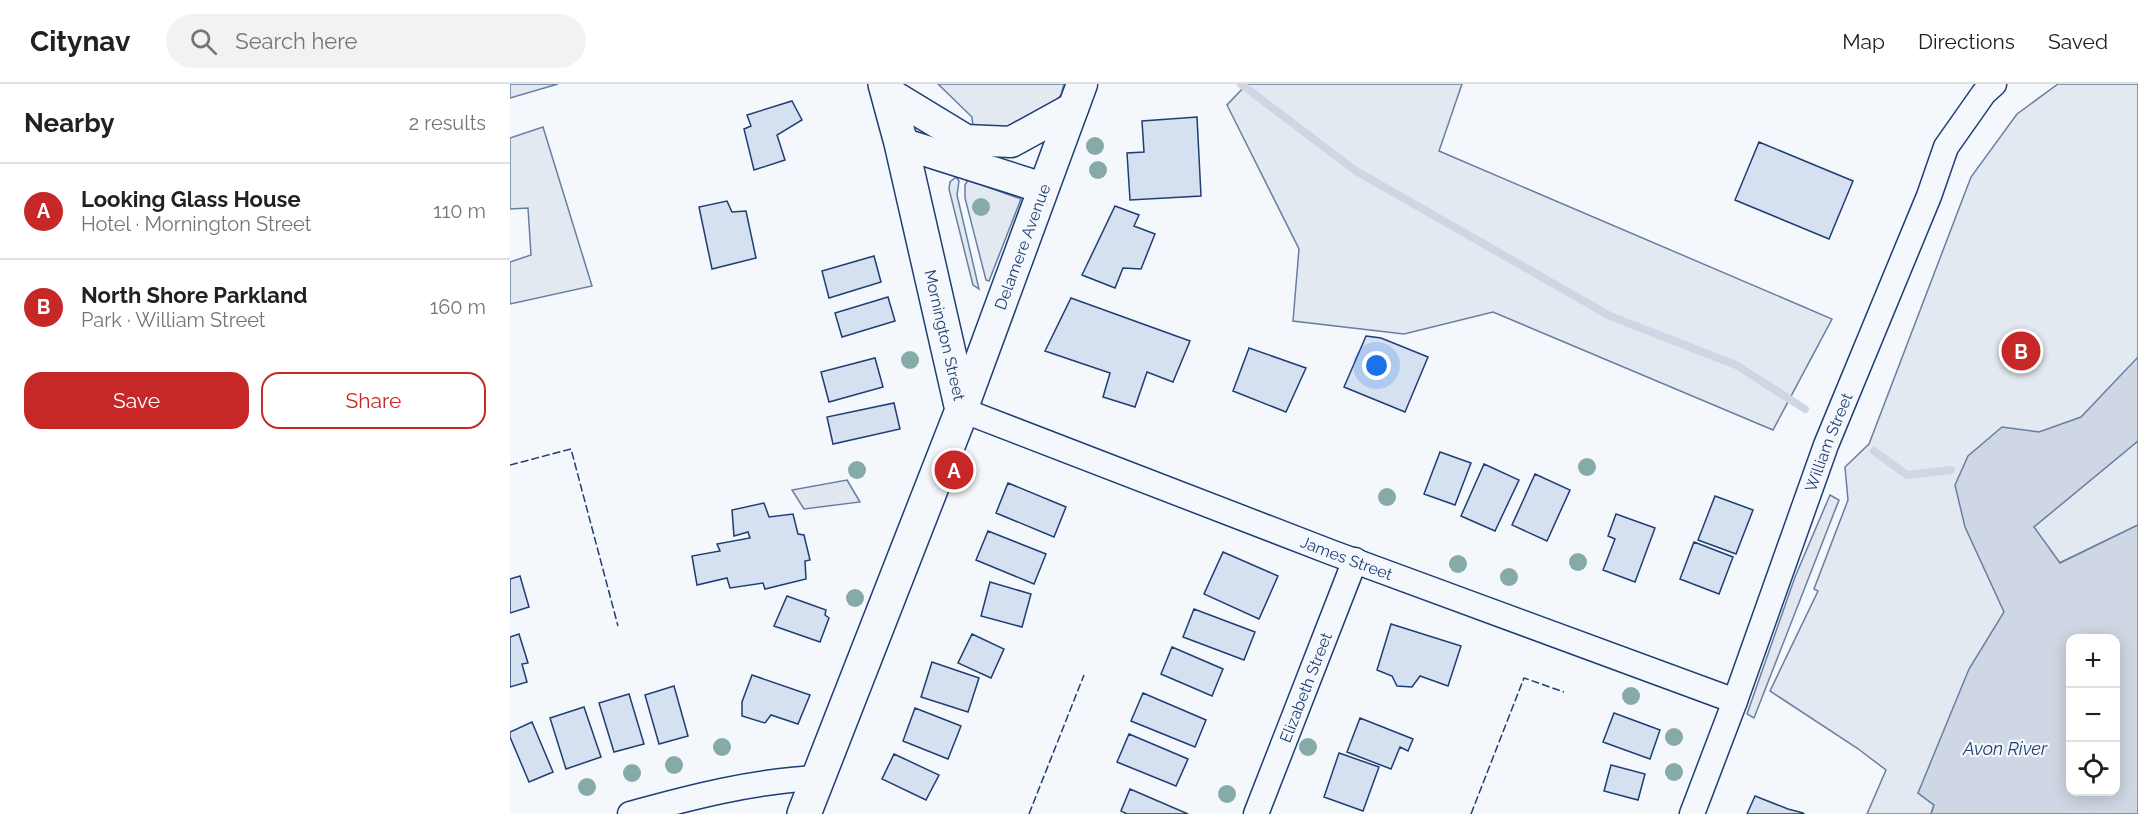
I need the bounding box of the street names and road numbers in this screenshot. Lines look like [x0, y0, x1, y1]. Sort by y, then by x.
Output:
street label: Delamere Avenue [991, 181, 1054, 312]
street label: Mornington Street [920, 268, 969, 403]
street label: William Street [1801, 390, 1857, 494]
street label: James Street [1298, 532, 1396, 584]
street label: Elizabeth Street [1276, 629, 1336, 745]

